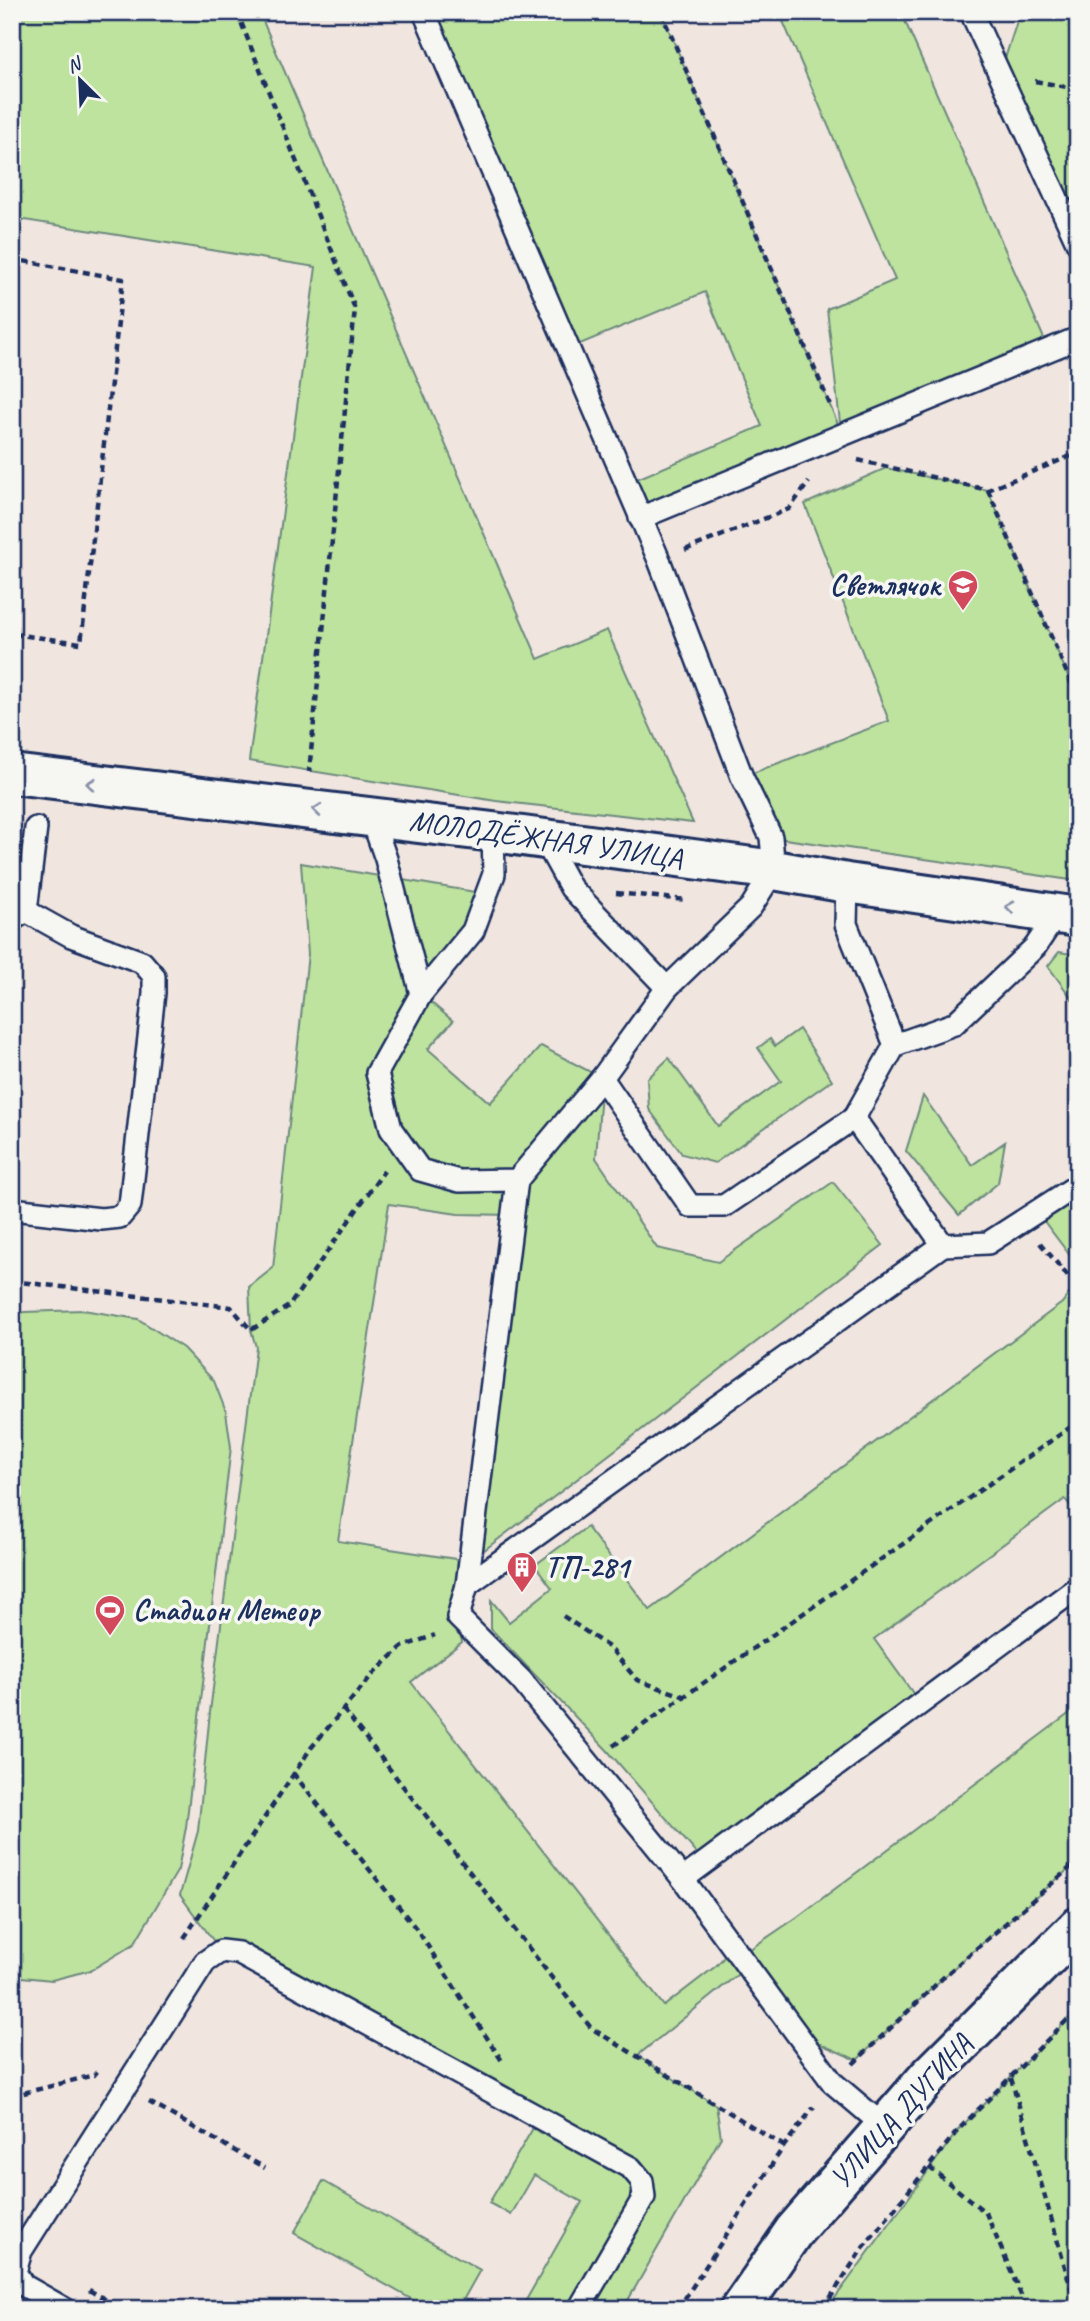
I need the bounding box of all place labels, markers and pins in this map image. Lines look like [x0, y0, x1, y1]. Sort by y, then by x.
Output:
place label: Светлячок [830, 566, 942, 604]
school or university icon: Светлячок [946, 568, 980, 612]
place label: ТП-281 [545, 1548, 632, 1586]
building icon: ТП-281 [505, 1550, 539, 1594]
place label: Стадион Метеор [133, 1591, 321, 1629]
sports icon: Стадион Метеор [93, 1593, 127, 1637]

